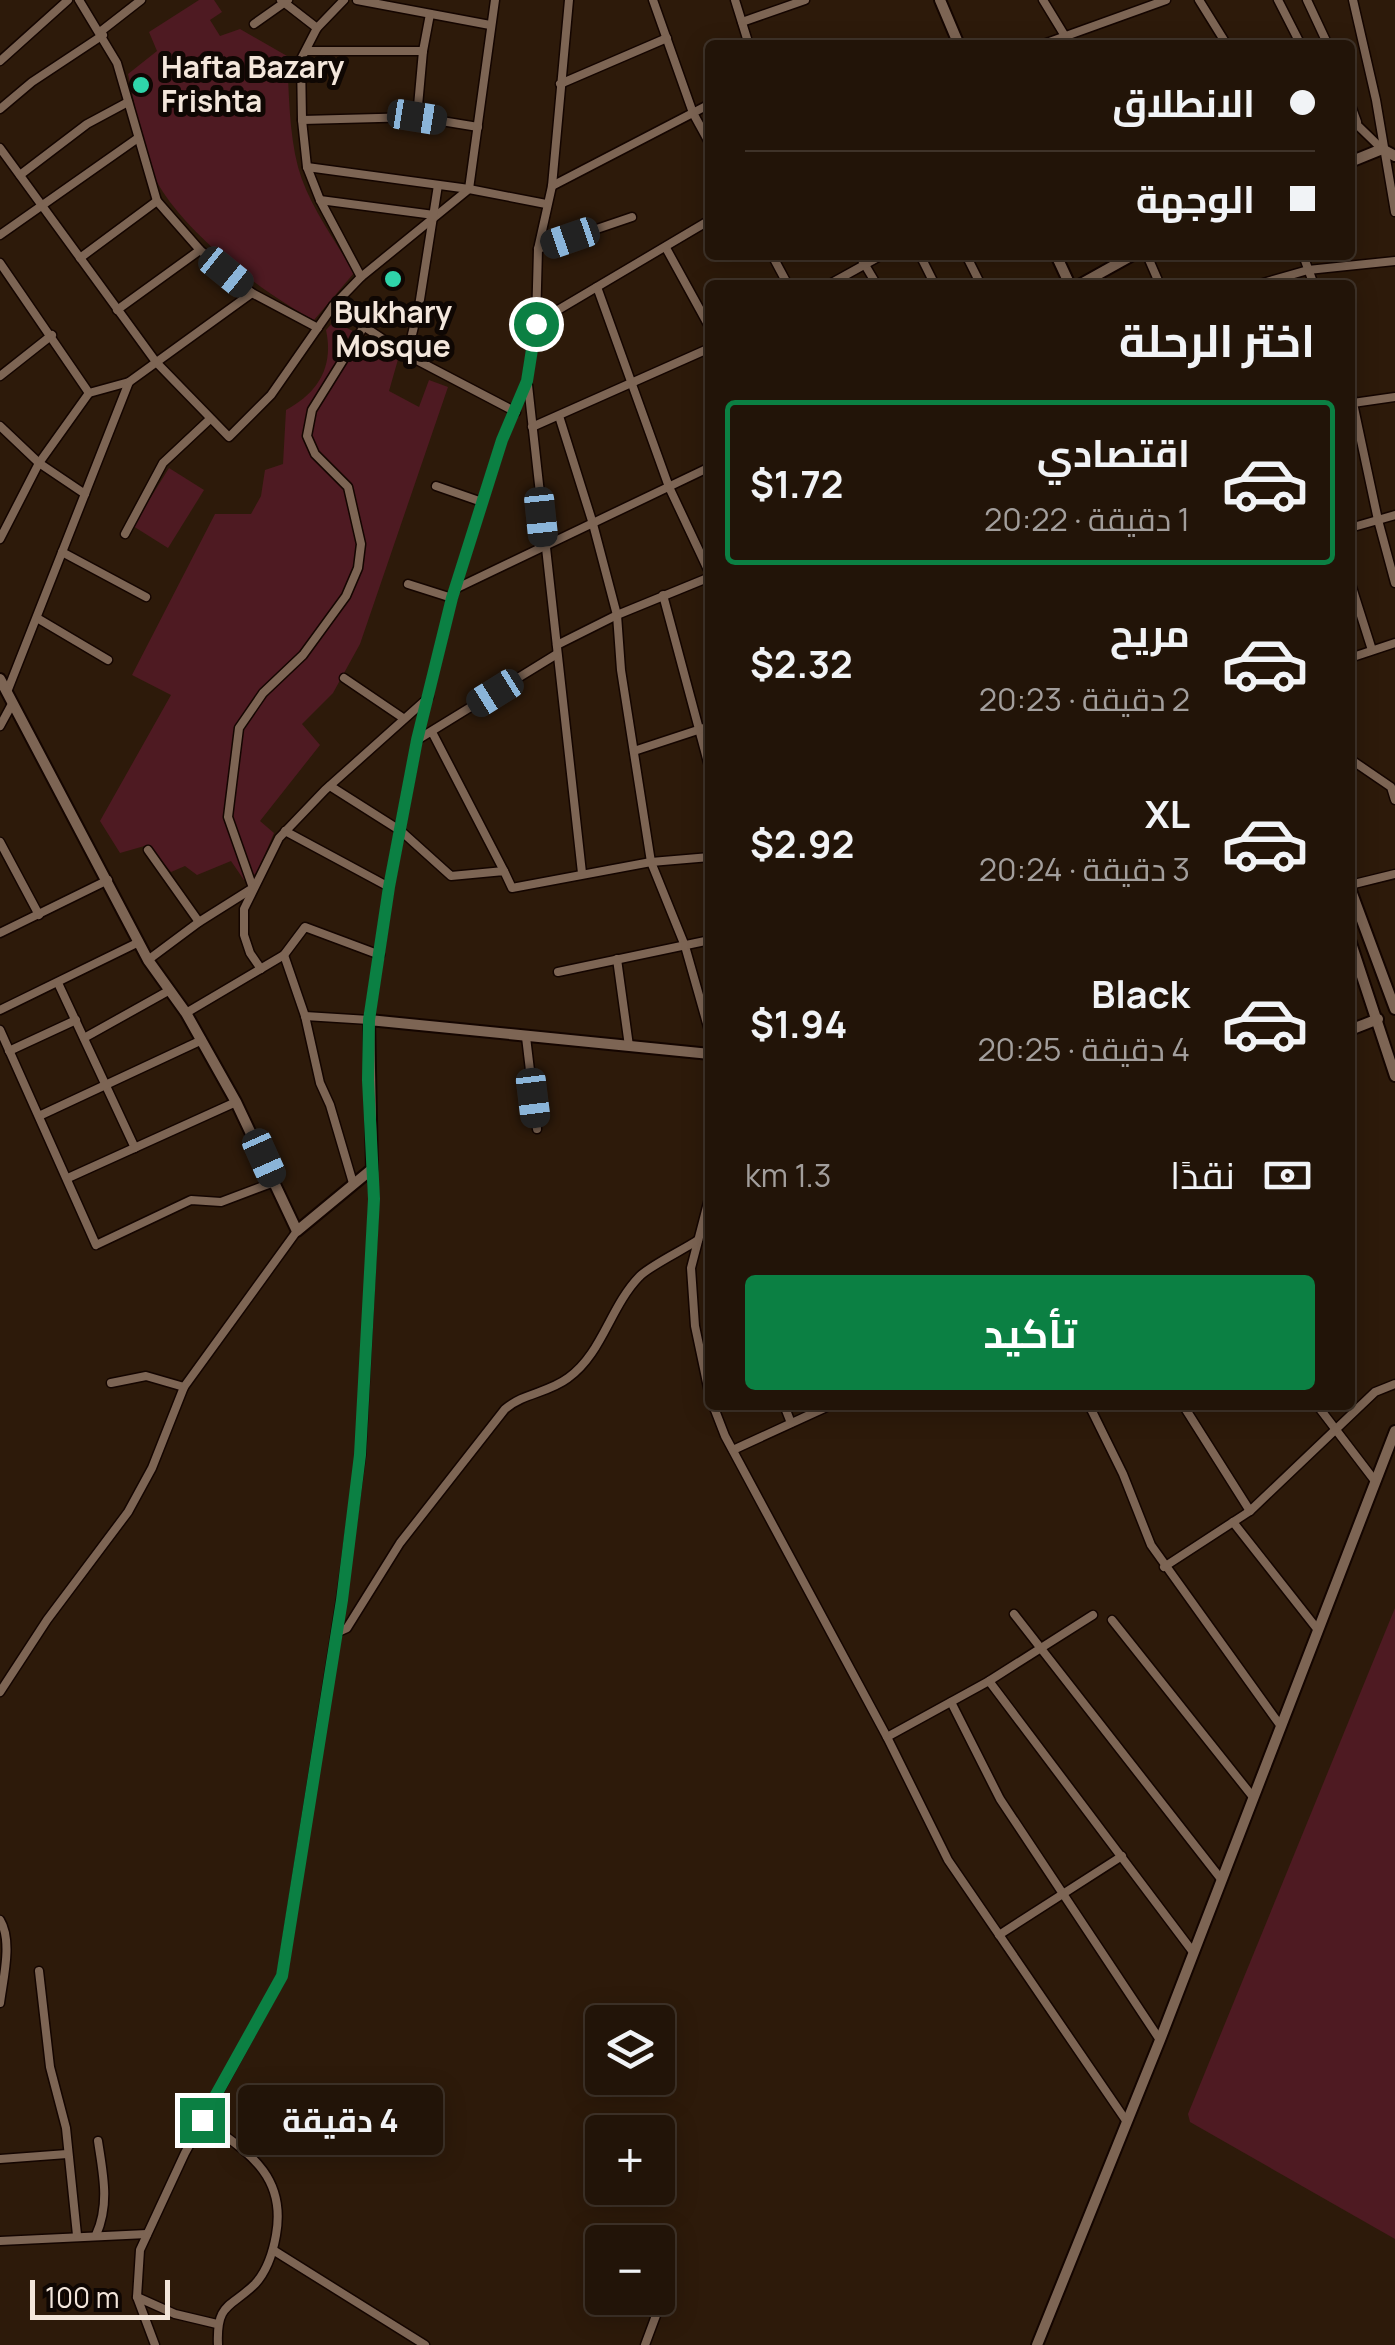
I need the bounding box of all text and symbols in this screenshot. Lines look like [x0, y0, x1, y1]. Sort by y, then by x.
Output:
place label: Hafta Bazary Frishta [161, 46, 345, 121]
marker: Hafta Bazary Frishta [130, 74, 152, 96]
text: الانطلاق [1112, 76, 1255, 128]
car [385, 97, 449, 137]
text: الوجهة [1136, 172, 1255, 224]
car [537, 214, 603, 262]
car [193, 241, 259, 303]
marker: Bukhary Mosque [382, 268, 404, 290]
place label: Bukhary Mosque [334, 291, 452, 366]
route start [514, 302, 559, 347]
text: اختر الرحلة [1119, 309, 1315, 371]
text: اقتصادي [1037, 426, 1190, 478]
icon: car [1220, 438, 1310, 528]
text: $1.72 [750, 457, 843, 509]
car [523, 486, 559, 548]
text: 1 دقيقة · 20:22 [984, 497, 1190, 541]
text: مريح [1110, 606, 1190, 658]
icon: car [1220, 618, 1310, 708]
text: $2.32 [750, 637, 853, 689]
car [462, 664, 528, 722]
text: 2 دقيقة · 20:23 [979, 677, 1190, 721]
text: XL [1145, 787, 1190, 839]
icon: car [1220, 798, 1310, 888]
text: $2.92 [750, 817, 854, 869]
text: 3 دقيقة · 20:24 [979, 847, 1190, 891]
text: Black [1091, 967, 1190, 1019]
icon: car [1220, 978, 1310, 1068]
text: $1.94 [750, 997, 847, 1049]
text: 4 دقيقة · 20:25 [977, 1027, 1190, 1071]
car [514, 1066, 552, 1130]
car [238, 1124, 290, 1192]
text: نقدًا [1170, 1148, 1235, 1200]
icon: cash [1260, 1148, 1315, 1203]
text: 1.3 km [745, 1153, 831, 1197]
button: تأكيد [745, 1275, 1315, 1390]
map controls [585, 2005, 675, 2315]
button: layers [585, 2005, 675, 2095]
callout: 4 دقيقة [237, 2085, 442, 2155]
route end [180, 2098, 225, 2143]
text: 4 دقيقة [282, 2098, 399, 2142]
button: + [585, 2115, 675, 2205]
button: − [585, 2225, 675, 2315]
scale bar [30, 2275, 170, 2320]
text: 100 m [45, 2278, 119, 2316]

